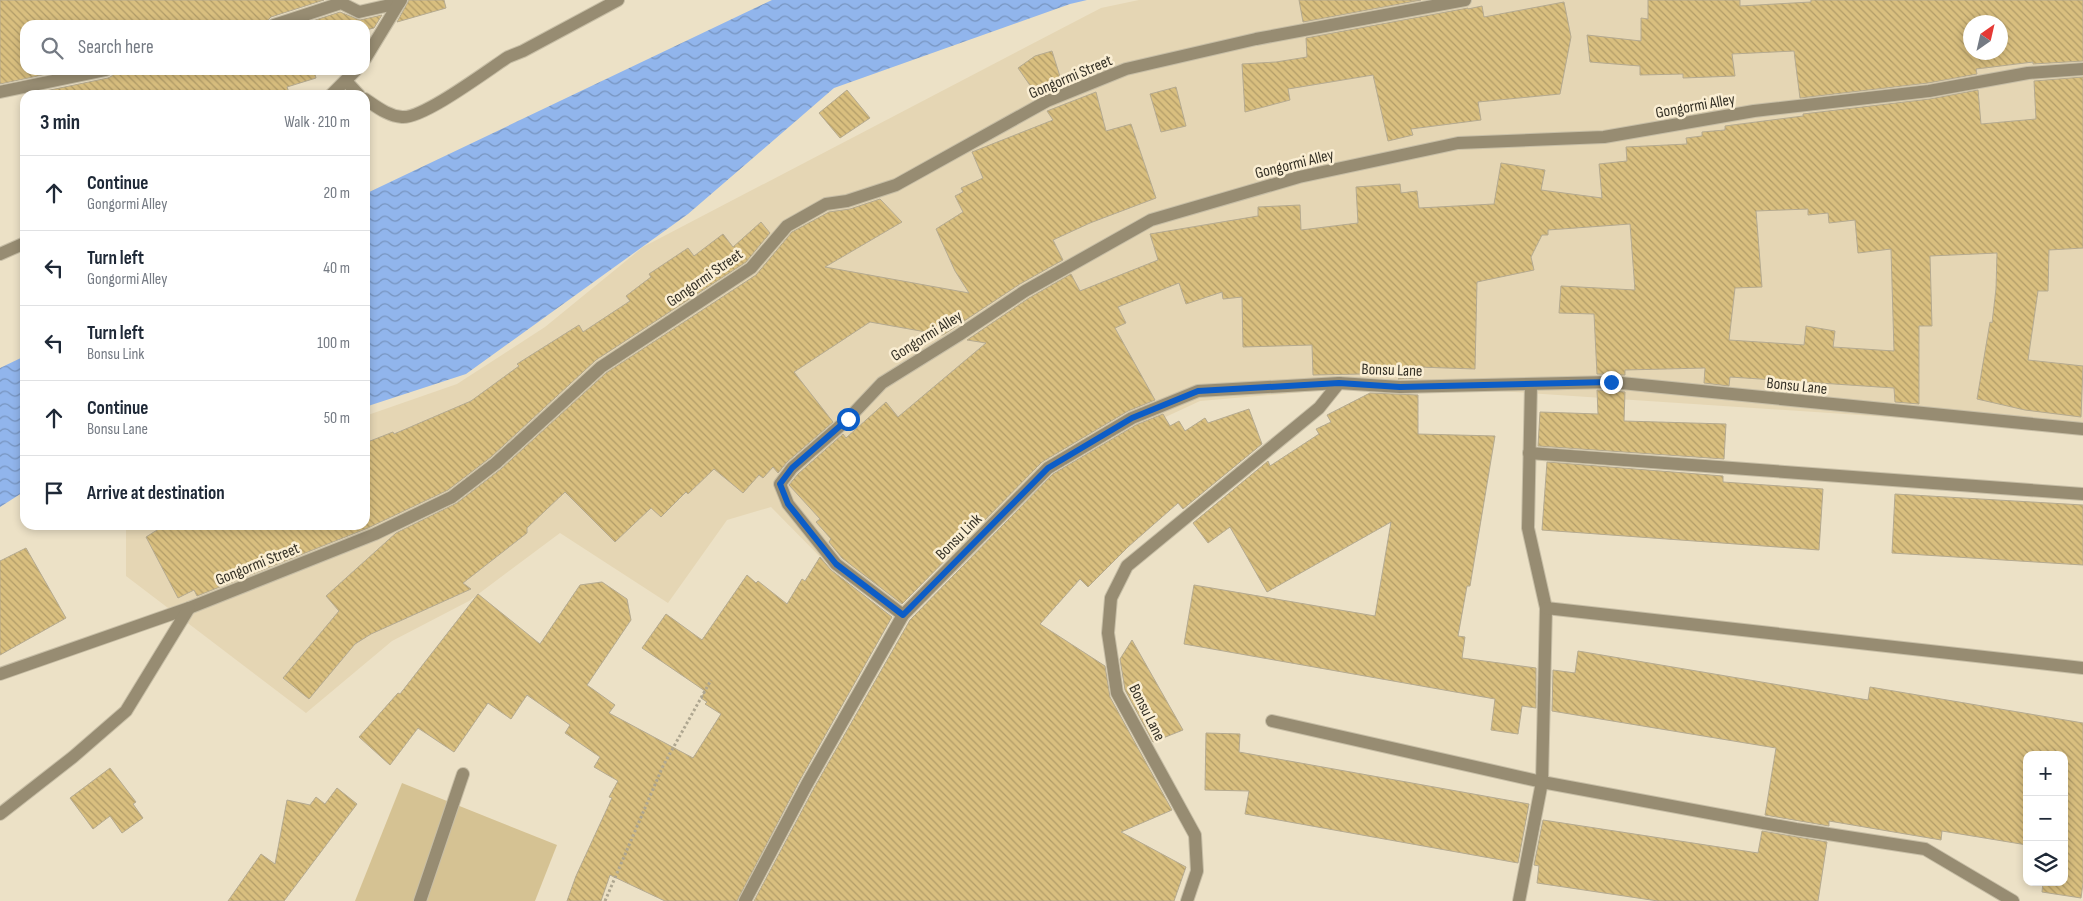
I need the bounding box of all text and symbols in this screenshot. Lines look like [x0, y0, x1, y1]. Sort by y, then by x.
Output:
north arrow [1963, 15, 2008, 60]
search box [20, 20, 370, 75]
icon: search [38, 34, 66, 62]
text: Search here [78, 36, 154, 59]
street label: Gongormi Street [1026, 51, 1115, 103]
street label: Gongormi Alley [1654, 90, 1736, 123]
text: 3 min [40, 110, 80, 135]
text: Walk · 210 m [284, 113, 350, 132]
street label: Gongormi Alley [1253, 146, 1336, 183]
text: Continue [87, 172, 148, 195]
icon: ahead [40, 179, 68, 207]
text: 20 m [323, 184, 350, 203]
text: Gongormi Alley [87, 195, 167, 214]
street label: Gongormi Street [663, 245, 747, 311]
text: Turn left [87, 247, 144, 270]
icon: left [40, 254, 68, 282]
text: 40 m [323, 259, 350, 278]
text: Gongormi Alley [87, 270, 167, 289]
street label: Gongormi Alley [888, 307, 966, 366]
text: Turn left [87, 322, 144, 345]
icon: left [40, 329, 68, 357]
text: 100 m [317, 334, 350, 353]
text: Bonsu Link [87, 345, 144, 364]
street label: Bonsu Lane [1361, 360, 1423, 381]
route end [1600, 371, 1623, 394]
street label: Bonsu Lane [1766, 374, 1828, 399]
text: Continue [87, 397, 148, 420]
icon: ahead [40, 404, 68, 432]
route start [837, 408, 860, 431]
text: 50 m [324, 409, 350, 428]
text: Bonsu Lane [87, 420, 148, 439]
icon: arrive [40, 479, 68, 507]
text: Arrive at destination [87, 482, 225, 505]
street label: Bonsu Link [932, 510, 986, 564]
street label: Gongormi Street [213, 539, 302, 590]
street label: Bonsu Lane [1124, 681, 1169, 744]
map controls [2023, 751, 2068, 886]
button: + [2023, 751, 2068, 796]
button: − [2023, 796, 2068, 841]
button: layers [2023, 841, 2068, 886]

